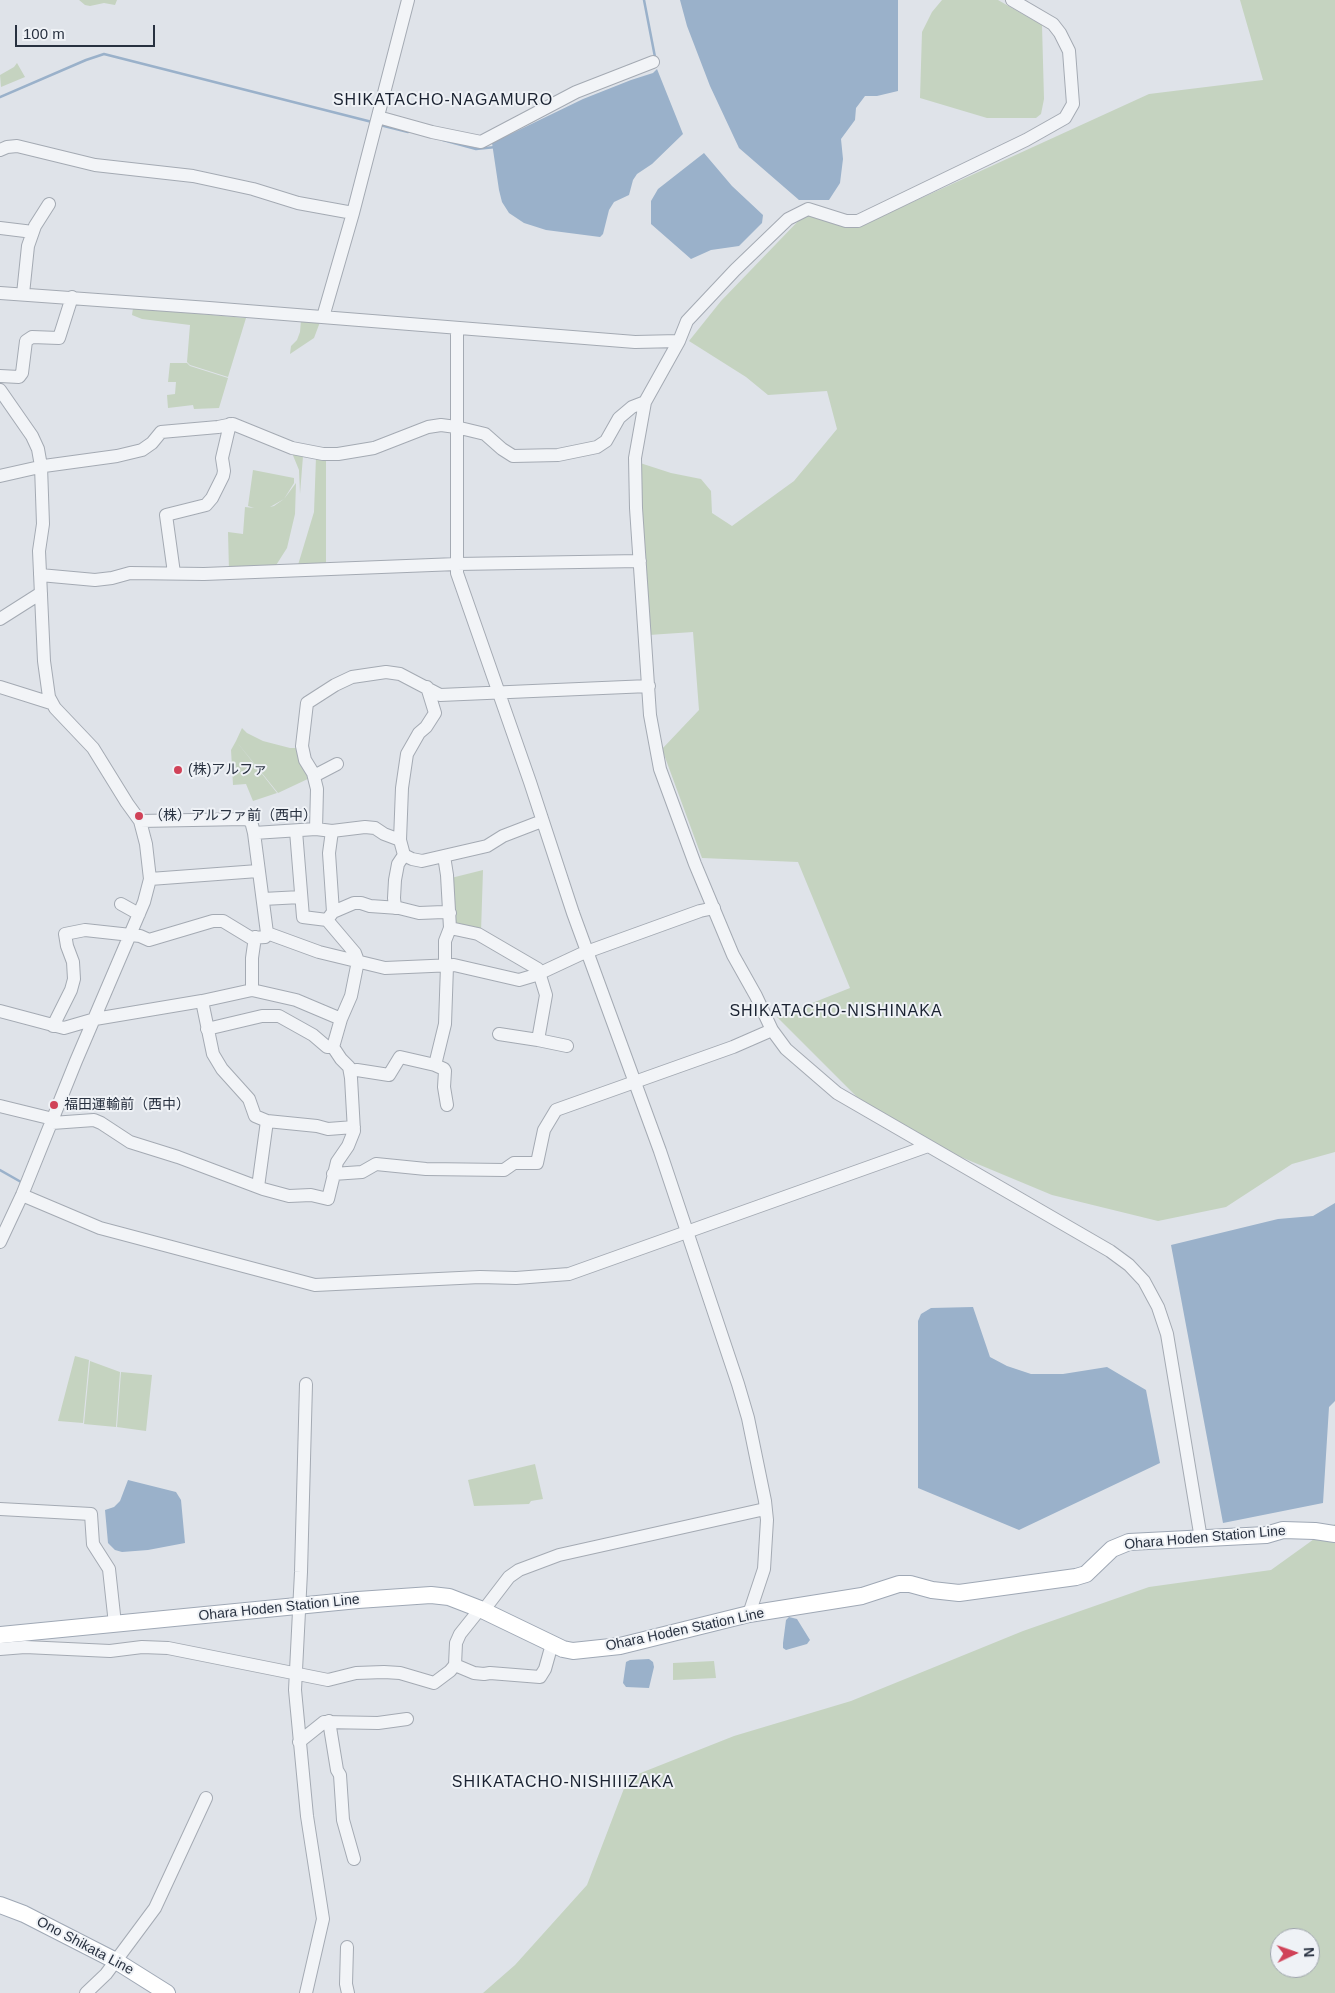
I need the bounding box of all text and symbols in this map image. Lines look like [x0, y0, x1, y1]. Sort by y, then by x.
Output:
scale bar [18, 15, 158, 47]
text: 100 m [23, 25, 65, 42]
district label: SHIKATACHO-NAGAMURO [331, 91, 555, 111]
place label: (株)アルファ [188, 762, 267, 778]
marker: (株)アルファ [172, 764, 184, 776]
place label: （株）アルファ前（西中） [149, 808, 317, 824]
marker: （株）アルファ前（西中） [133, 810, 145, 822]
district label: SHIKATACHO-NISHINAKA [727, 1002, 945, 1022]
place label: 福田運輸前（西中） [64, 1097, 190, 1113]
marker: 福田運輸前（西中） [48, 1099, 60, 1111]
street label: Ohara Hoden Station Line [1124, 1523, 1286, 1553]
street label: Ohara Hoden Station Line [198, 1591, 360, 1625]
street label: Ohara Hoden Station Line [604, 1605, 766, 1655]
district label: SHIKATACHO-NISHIIIZAKA [449, 1773, 677, 1793]
street label: Ono Shikata Line [34, 1913, 136, 1979]
north arrow [1270, 1928, 1320, 1978]
text: N [1301, 1947, 1317, 1958]

